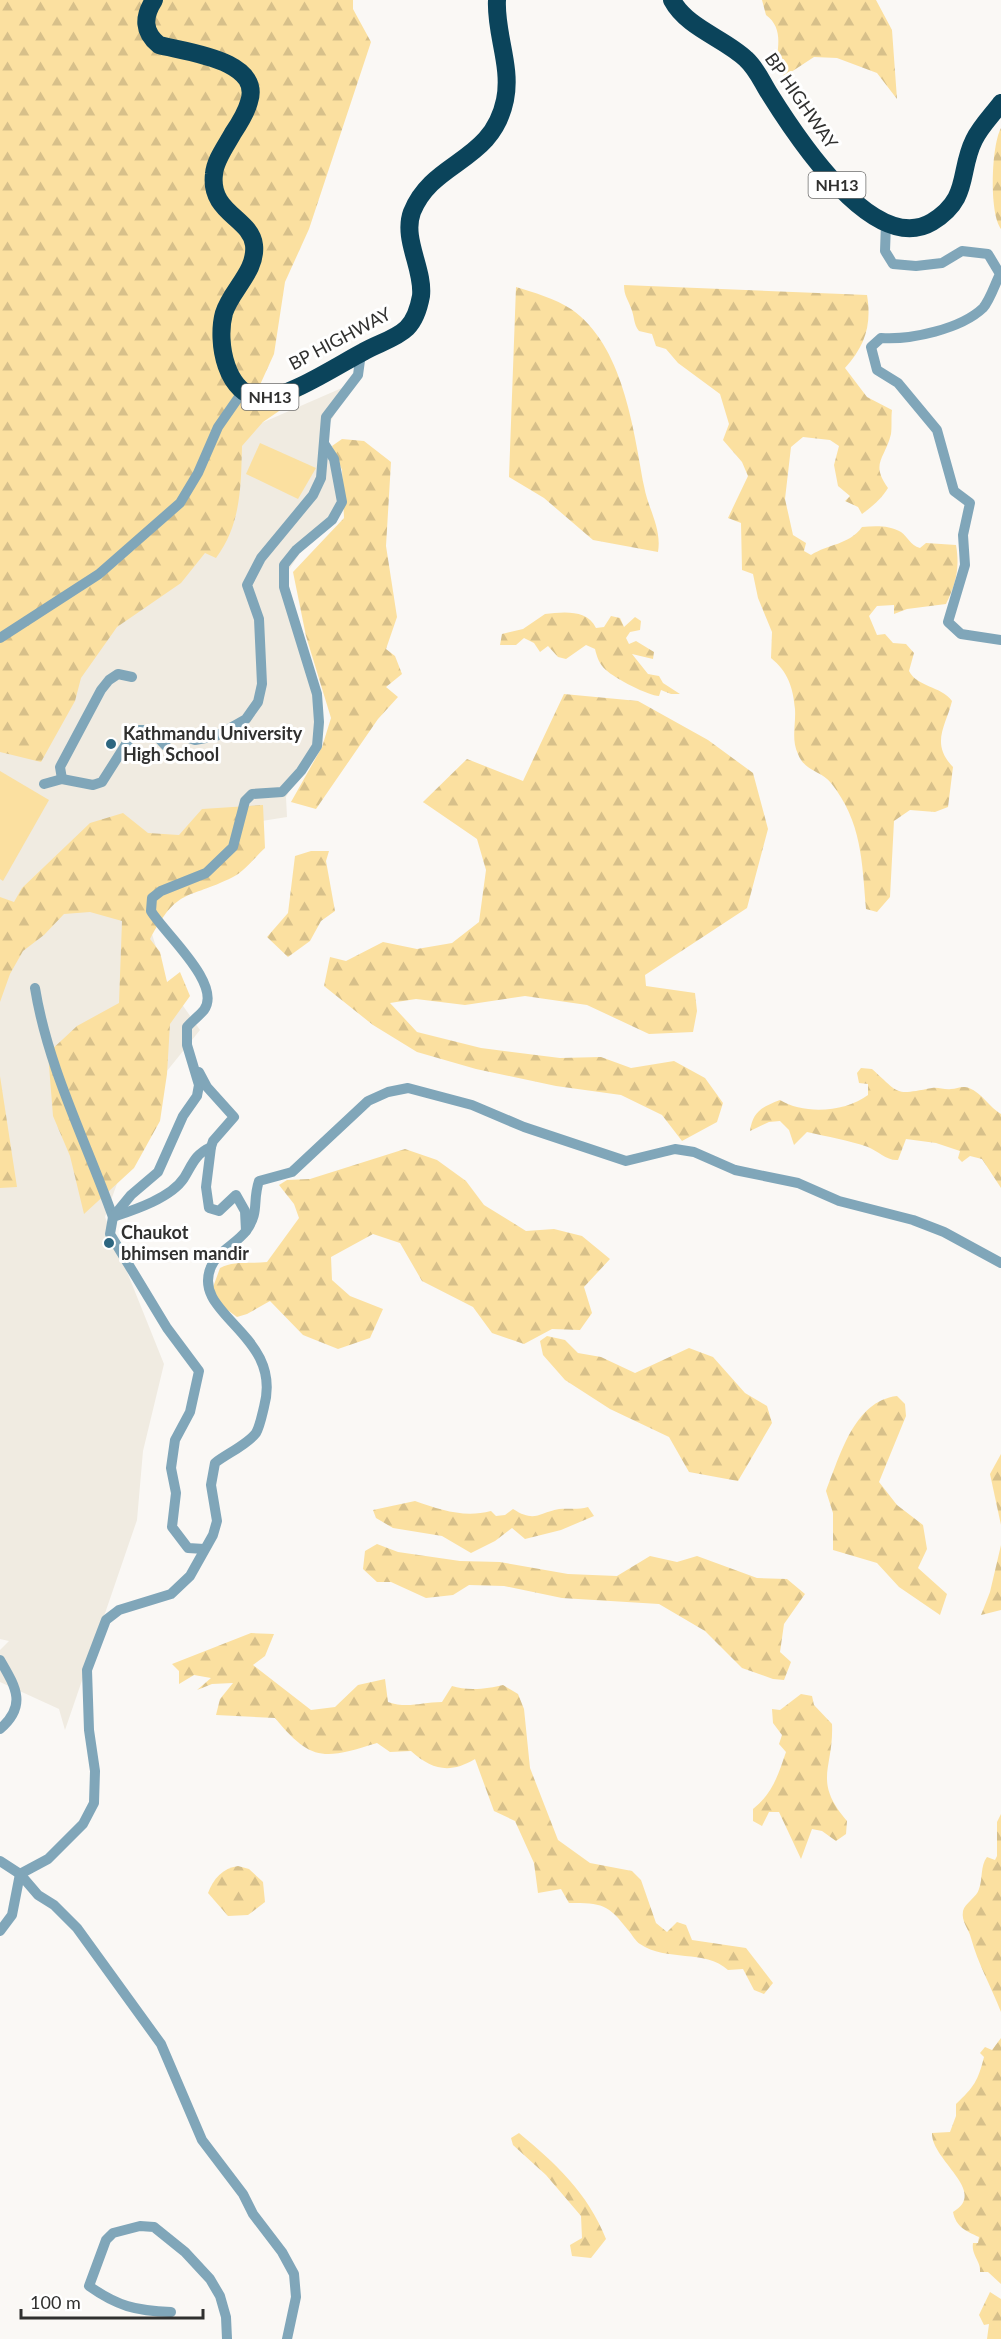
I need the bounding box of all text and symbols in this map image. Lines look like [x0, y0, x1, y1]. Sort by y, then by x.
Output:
street label: BP HIGHWAY [761, 48, 843, 153]
road number: NH13 [808, 172, 866, 198]
street label: BP HIGHWAY [285, 302, 395, 374]
road number: NH13 [242, 384, 298, 410]
place label: Kathmandu University High School [123, 722, 303, 765]
marker: Kathmandu University High School [104, 737, 118, 751]
place label: Chaukot bhimsen mandir [121, 1221, 249, 1264]
marker: Chaukot bhimsen mandir [102, 1236, 116, 1250]
scale bar [21, 2282, 202, 2320]
text: 100 m [30, 2291, 81, 2313]

